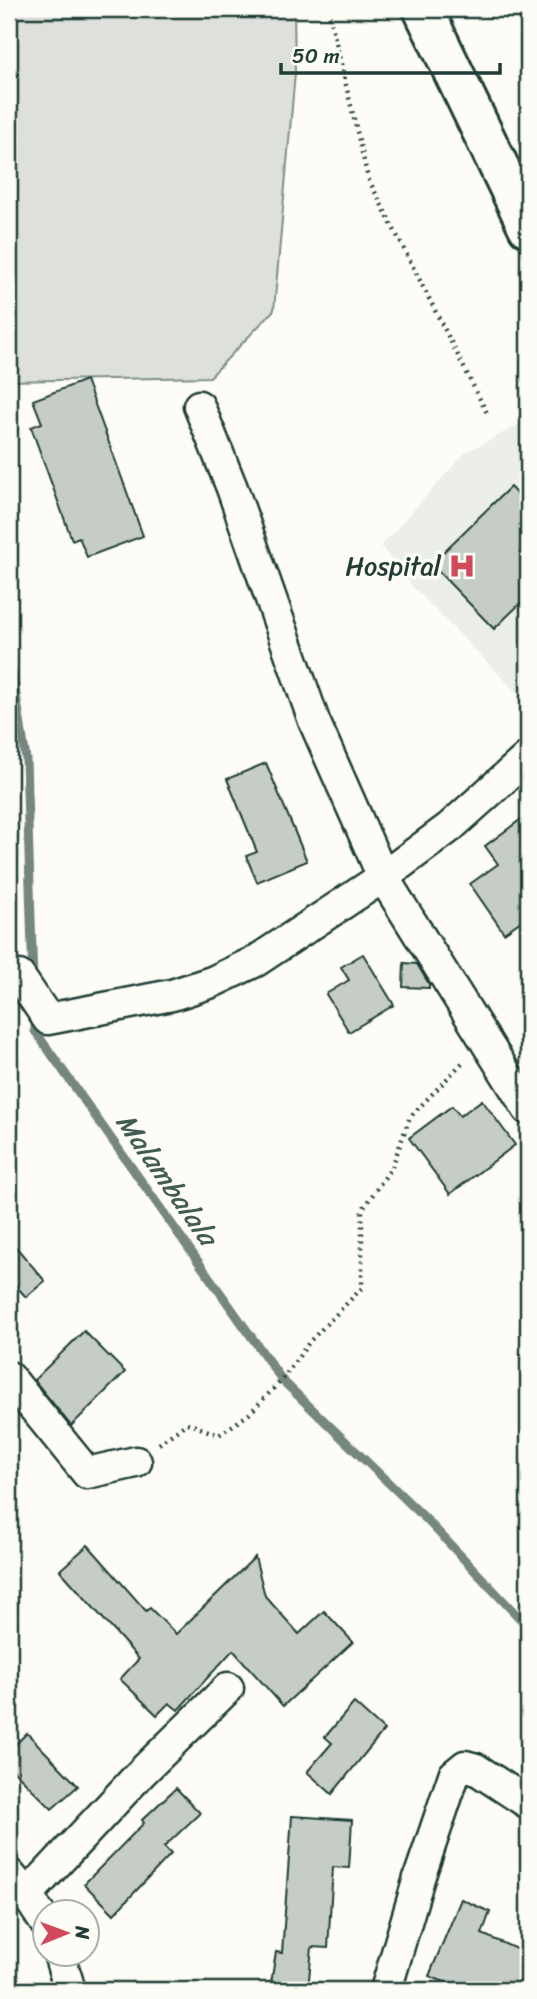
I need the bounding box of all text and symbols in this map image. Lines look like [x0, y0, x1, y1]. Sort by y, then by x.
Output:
scale bar [281, 32, 500, 76]
text: 50 m [292, 37, 340, 75]
place label: Hospital [346, 543, 442, 589]
hospital icon: Hospital [447, 551, 477, 581]
water label: Malambalala [103, 1102, 233, 1259]
north arrow [32, 1898, 102, 1968]
text: N [66, 1925, 99, 1940]

